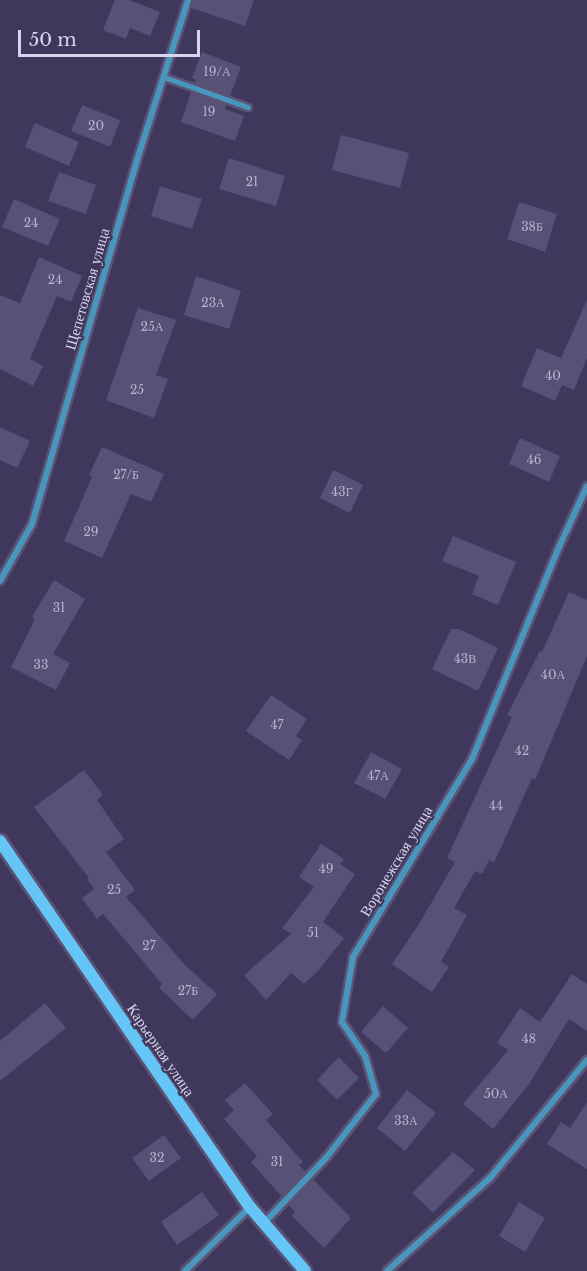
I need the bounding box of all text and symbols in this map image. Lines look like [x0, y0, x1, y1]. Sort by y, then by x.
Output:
scale bar [21, 18, 202, 56]
text: 50 m [29, 29, 77, 51]
house number: 19/А [203, 65, 231, 79]
house number: 19 [202, 105, 216, 119]
house number: 20 [88, 119, 104, 133]
house number: 21 [246, 175, 258, 189]
house number: 24 [24, 216, 38, 230]
house number: 38Б [521, 220, 543, 234]
street label: Щепетовская улица [61, 226, 113, 352]
house number: 24 [48, 273, 62, 287]
house number: 23А [201, 296, 225, 310]
house number: 25А [141, 320, 163, 334]
house number: 40 [545, 369, 561, 383]
house number: 25 [130, 383, 144, 397]
house number: 46 [527, 453, 541, 467]
house number: 27/Б [113, 468, 139, 482]
house number: 43Г [331, 485, 353, 499]
house number: 29 [83, 525, 99, 539]
house number: 31 [53, 601, 65, 615]
house number: 43В [454, 652, 476, 666]
house number: 33 [34, 658, 48, 672]
house number: 40А [541, 668, 565, 682]
house number: 47 [270, 718, 284, 732]
house number: 42 [515, 744, 529, 758]
house number: 47А [367, 769, 389, 783]
house number: 44 [489, 799, 503, 813]
street label: Воронежская улица [356, 802, 436, 920]
house number: 49 [319, 862, 333, 876]
house number: 25 [107, 883, 121, 897]
house number: 51 [307, 926, 319, 940]
house number: 27 [142, 939, 156, 953]
house number: 27Б [178, 984, 198, 998]
street label: Карьерная улица [123, 1000, 199, 1100]
house number: 48 [522, 1032, 536, 1046]
house number: 50А [484, 1087, 508, 1101]
house number: 33А [394, 1114, 418, 1128]
house number: 32 [150, 1151, 164, 1165]
house number: 31 [271, 1155, 283, 1169]

